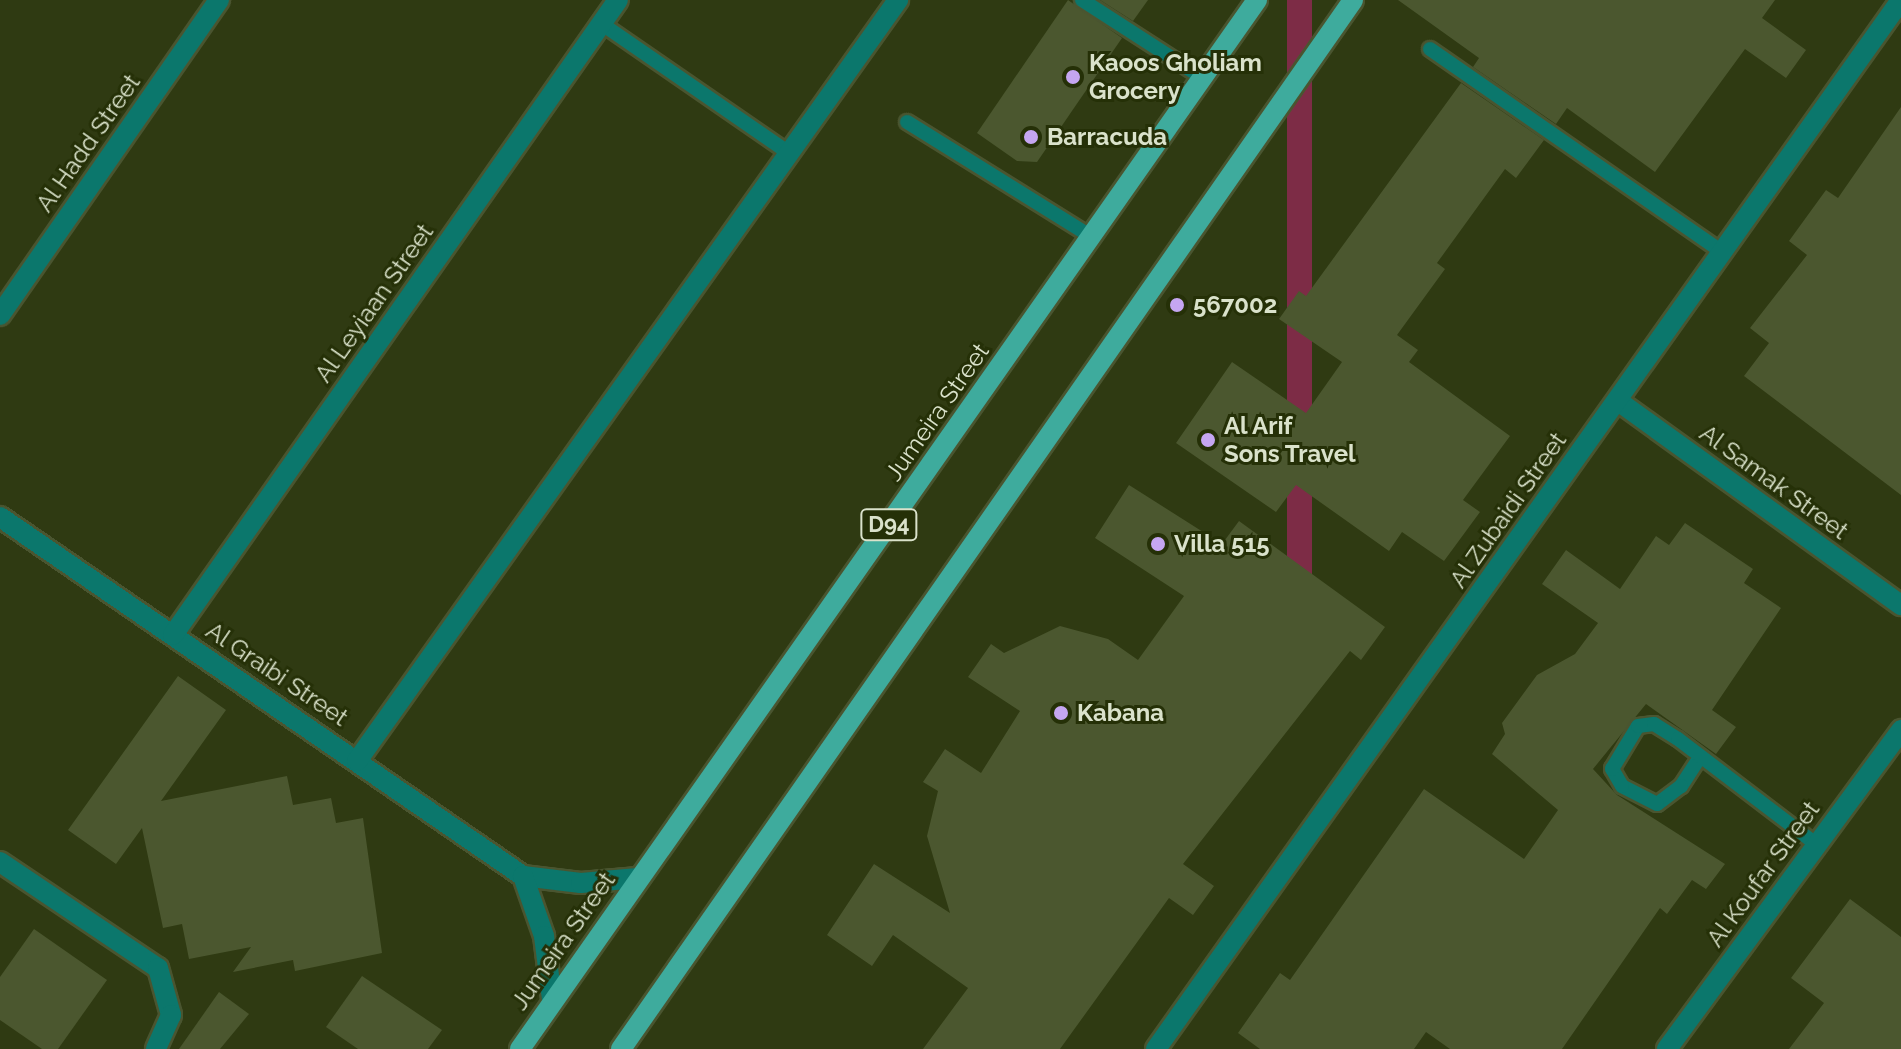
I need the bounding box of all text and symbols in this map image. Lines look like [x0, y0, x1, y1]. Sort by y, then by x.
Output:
place label: Kaoos Gholiam Grocery [1089, 49, 1262, 105]
street label: Al Hadd Street [30, 68, 146, 218]
marker: Kaoos Gholiam Grocery [1064, 68, 1082, 86]
place label: Barracuda [1047, 123, 1167, 151]
marker: Barracuda [1022, 128, 1040, 146]
street label: Al Leyiaan Street [308, 218, 440, 388]
place label: 567002 [1193, 291, 1277, 319]
marker: 567002 [1168, 296, 1186, 314]
street label: Jumeira Street [879, 338, 995, 486]
place label: Al Arif Sons Travel [1224, 412, 1356, 468]
street label: Al Samak Street [1694, 418, 1854, 546]
street label: Al Zubaidi Street [1443, 426, 1573, 594]
marker: Al Arif Sons Travel [1199, 431, 1217, 449]
road number: D94 [859, 507, 919, 543]
place label: Villa 515 [1174, 530, 1270, 558]
marker: Villa 515 [1149, 535, 1167, 553]
street label: Al Graibi Street [200, 616, 354, 732]
place label: Kabana [1077, 699, 1164, 727]
marker: Kabana [1052, 704, 1070, 722]
street label: Al Koufar Street [1700, 795, 1826, 953]
street label: Jumeira Street [505, 867, 621, 1015]

